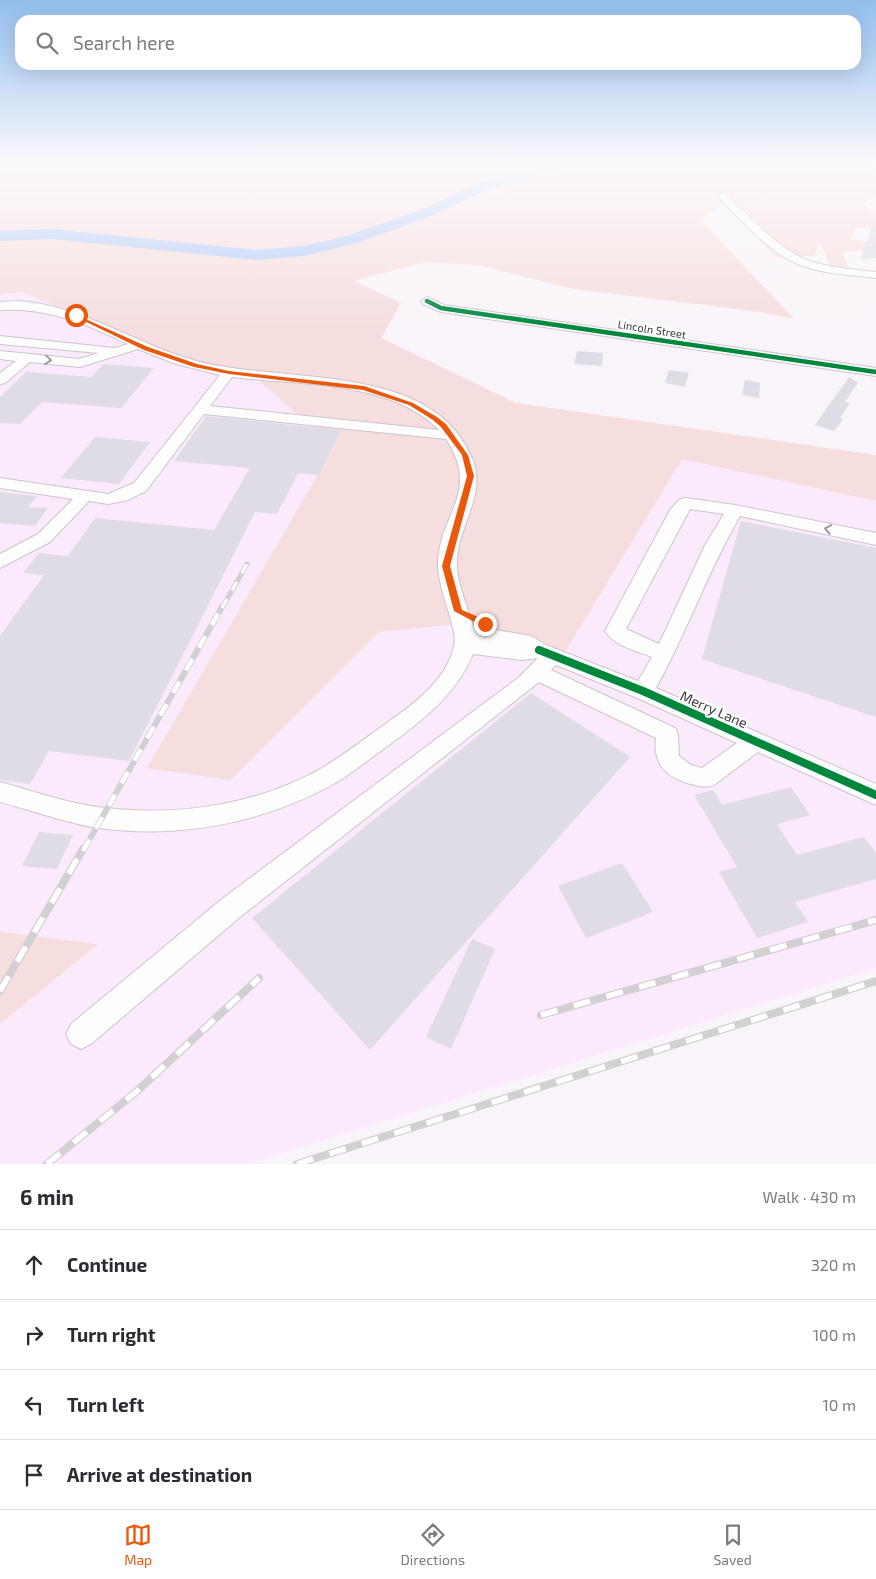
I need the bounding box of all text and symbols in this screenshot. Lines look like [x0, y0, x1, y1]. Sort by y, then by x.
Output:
search box [15, 15, 861, 70]
icon: search [33, 29, 61, 57]
text: Search here [73, 31, 175, 54]
route start [65, 304, 88, 327]
street label: Lincoln Street [617, 317, 687, 341]
one-way arrow [45, 354, 53, 365]
one-way arrow [824, 524, 833, 535]
route end [474, 613, 497, 636]
street label: Merry Lane [678, 687, 750, 731]
text: 6 min [20, 1184, 74, 1209]
text: Walk · 430 m [763, 1187, 856, 1206]
icon: ahead [20, 1251, 48, 1279]
text: Continue [67, 1253, 147, 1276]
text: 320 m [811, 1255, 856, 1274]
icon: right [20, 1321, 48, 1349]
text: Turn right [67, 1323, 155, 1346]
text: 100 m [813, 1325, 856, 1344]
icon: left [20, 1391, 48, 1419]
text: Turn left [67, 1393, 144, 1416]
text: 10 m [822, 1395, 856, 1414]
icon: arrive [20, 1461, 48, 1489]
text: Arrive at destination [67, 1463, 252, 1486]
tab: Map [124, 1521, 152, 1568]
tab: Directions [401, 1521, 465, 1568]
tab: Saved [713, 1521, 752, 1568]

